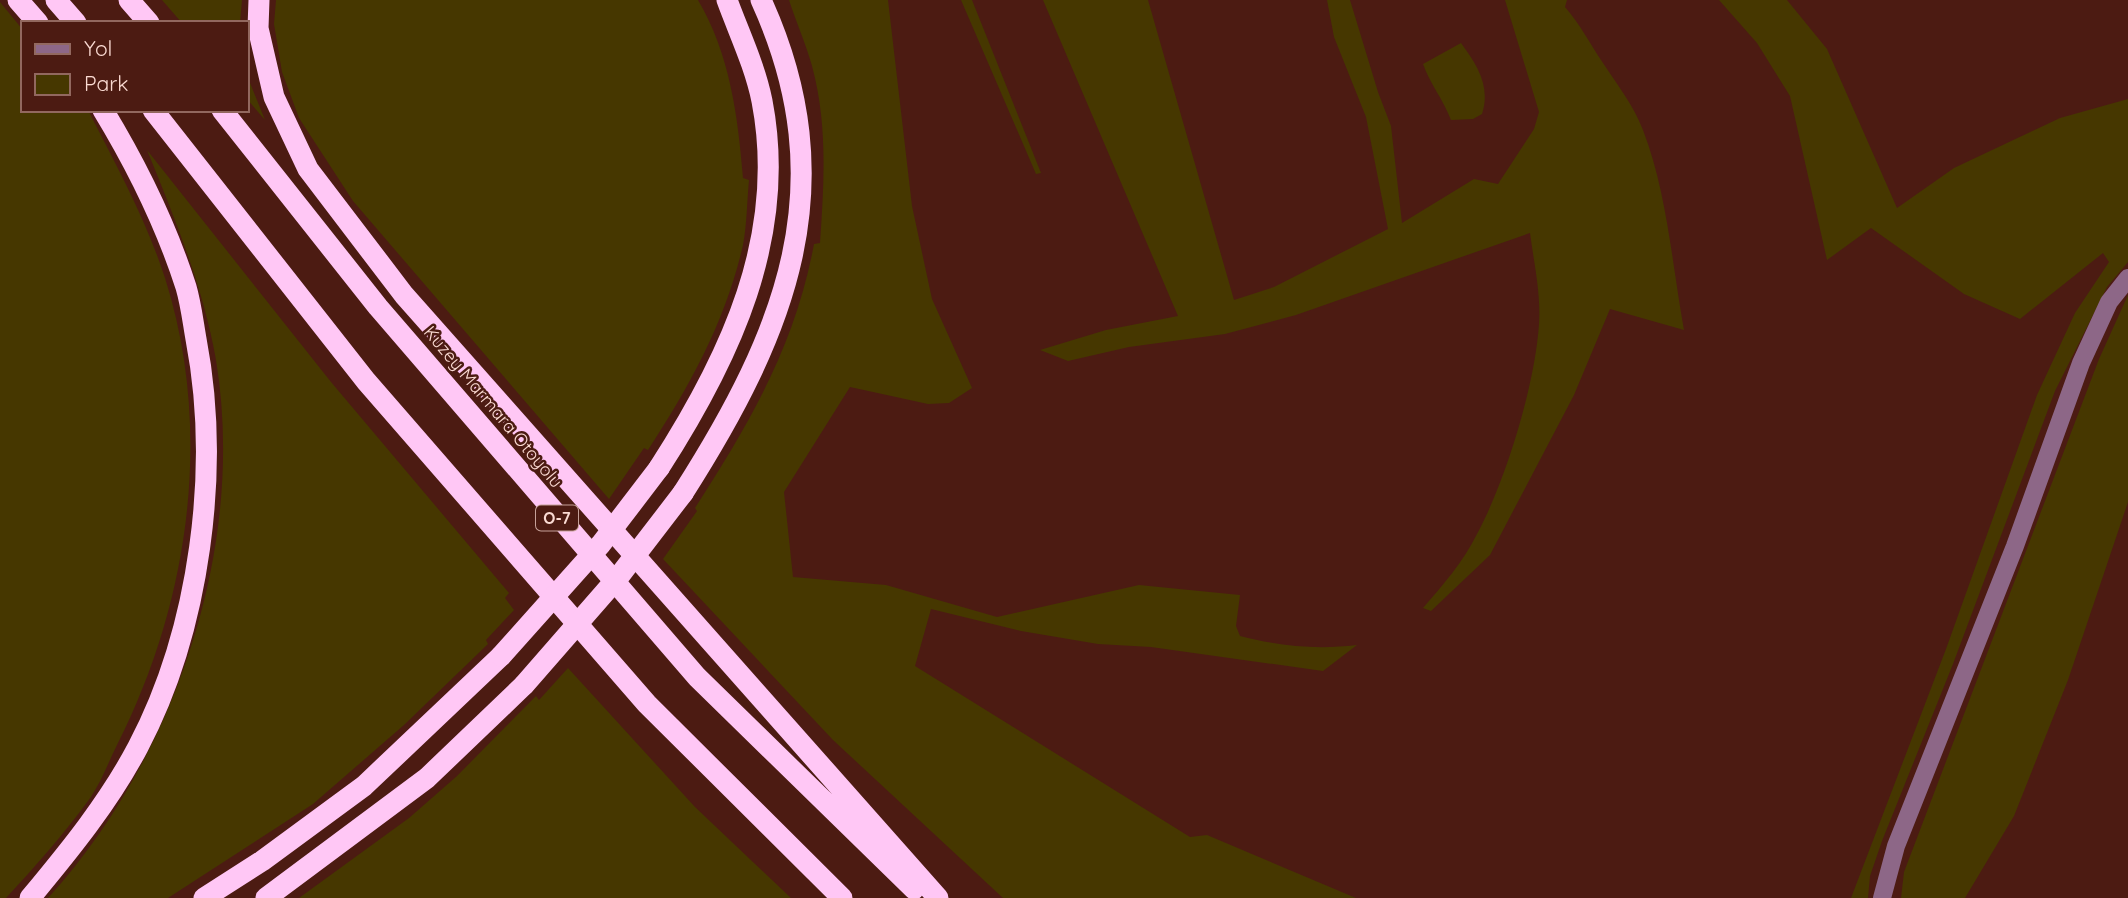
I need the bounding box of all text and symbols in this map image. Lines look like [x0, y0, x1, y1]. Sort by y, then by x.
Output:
legend [21, 21, 248, 112]
text: Yol [84, 35, 112, 61]
text: Park [84, 70, 128, 96]
street label: Kuzey Marmara Otoyolu [419, 321, 568, 492]
road number: O-7 [536, 505, 578, 530]

